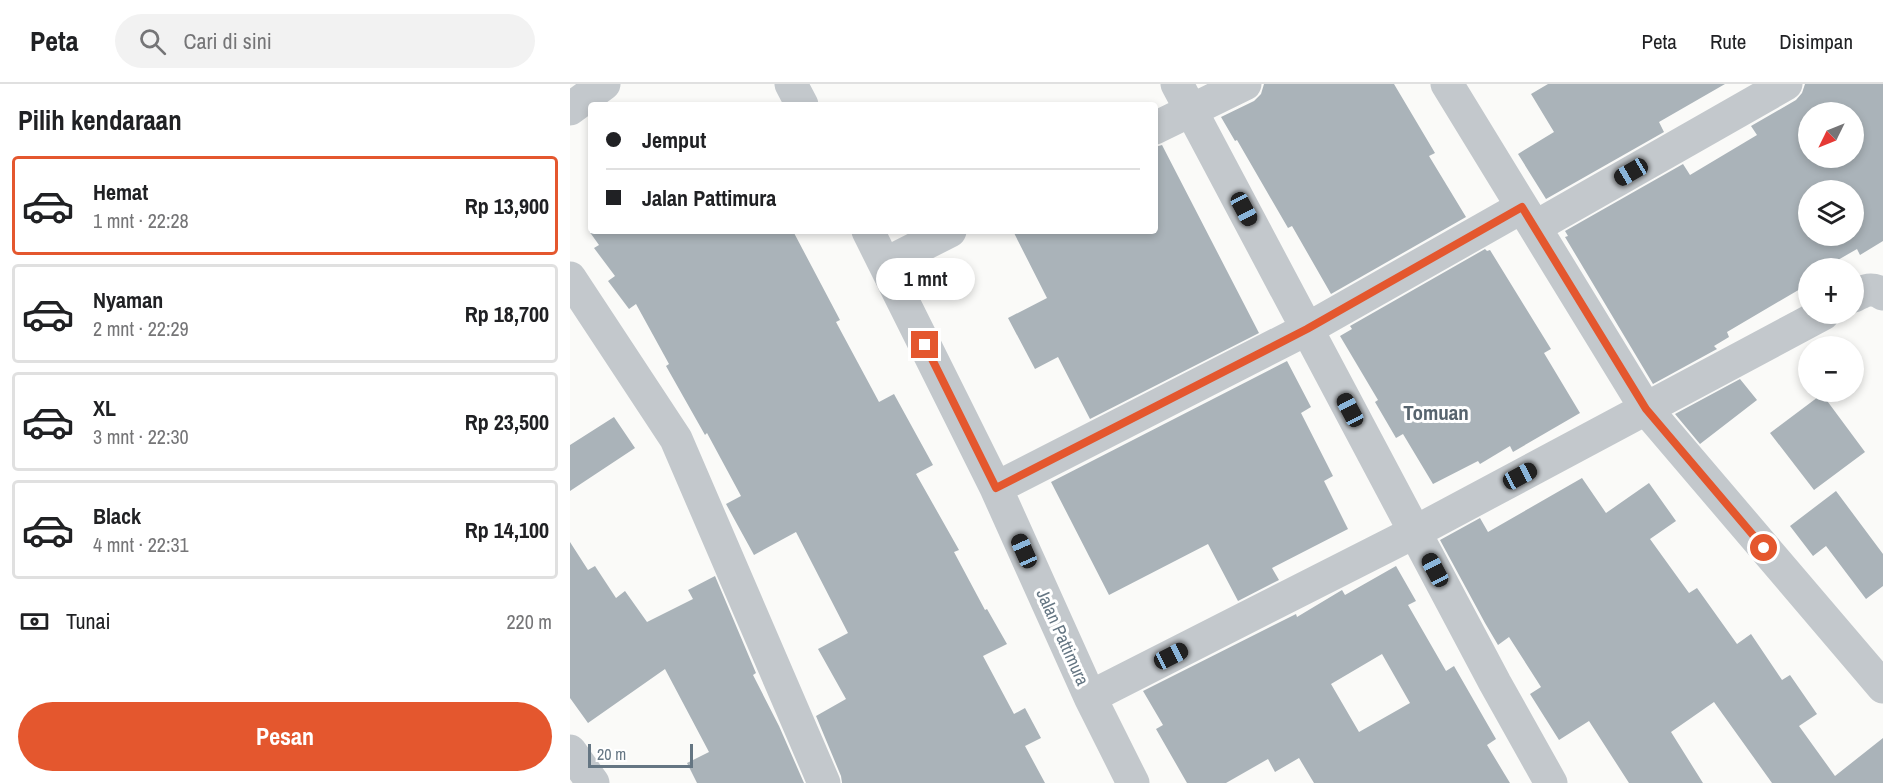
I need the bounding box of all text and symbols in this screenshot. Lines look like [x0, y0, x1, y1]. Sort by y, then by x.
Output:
search box [115, 14, 535, 68]
text: Peta [30, 22, 79, 60]
icon: search [136, 25, 169, 58]
text: Cari di sini [184, 26, 272, 56]
text: Peta [1641, 27, 1677, 56]
text: Rute [1710, 27, 1746, 56]
text: Disimpan [1779, 27, 1853, 56]
text: Pilih kendaraan [18, 102, 182, 138]
north arrow [1798, 102, 1864, 168]
map controls [1798, 102, 1864, 402]
text: Jemput [642, 125, 706, 155]
car [1611, 155, 1651, 189]
text: Hemat [93, 177, 148, 207]
icon: car [21, 179, 75, 233]
button: layers [1798, 180, 1864, 246]
text: Jalan Pattimura [642, 183, 776, 213]
car [1228, 189, 1260, 229]
text: Rp 13,900 [465, 191, 549, 221]
text: 1 mnt · 22:28 [93, 207, 189, 234]
callout: 1 mnt [876, 258, 974, 300]
button: + [1798, 258, 1864, 324]
text: 1 mnt [904, 265, 947, 292]
text: Nyaman [93, 285, 163, 315]
icon: car [21, 287, 75, 341]
text: Rp 18,700 [465, 299, 549, 329]
text: 2 mnt · 22:29 [93, 315, 189, 342]
route end [911, 331, 938, 358]
button: − [1798, 336, 1864, 402]
car [1334, 390, 1366, 430]
text: XL [93, 393, 116, 423]
icon: car [21, 395, 75, 449]
district label: Tomuan [1403, 398, 1469, 427]
text: Rp 23,500 [465, 407, 549, 437]
text: 3 mnt · 22:30 [93, 423, 189, 450]
car [1500, 460, 1540, 492]
text: Black [93, 501, 141, 531]
icon: car [21, 503, 75, 557]
text: Rp 14,100 [465, 515, 549, 545]
text: 4 mnt · 22:31 [93, 531, 189, 558]
car [1008, 531, 1040, 571]
route start [1750, 534, 1777, 561]
car [1419, 550, 1451, 590]
street label: Jalan Pattimura [1031, 585, 1095, 689]
icon: cash [18, 605, 51, 638]
text: Tunai [66, 606, 111, 636]
text: 220 m [506, 608, 552, 635]
car [1151, 640, 1191, 672]
button: Pesan [18, 702, 552, 771]
scale bar [588, 741, 693, 768]
text: 20 m [597, 743, 626, 765]

